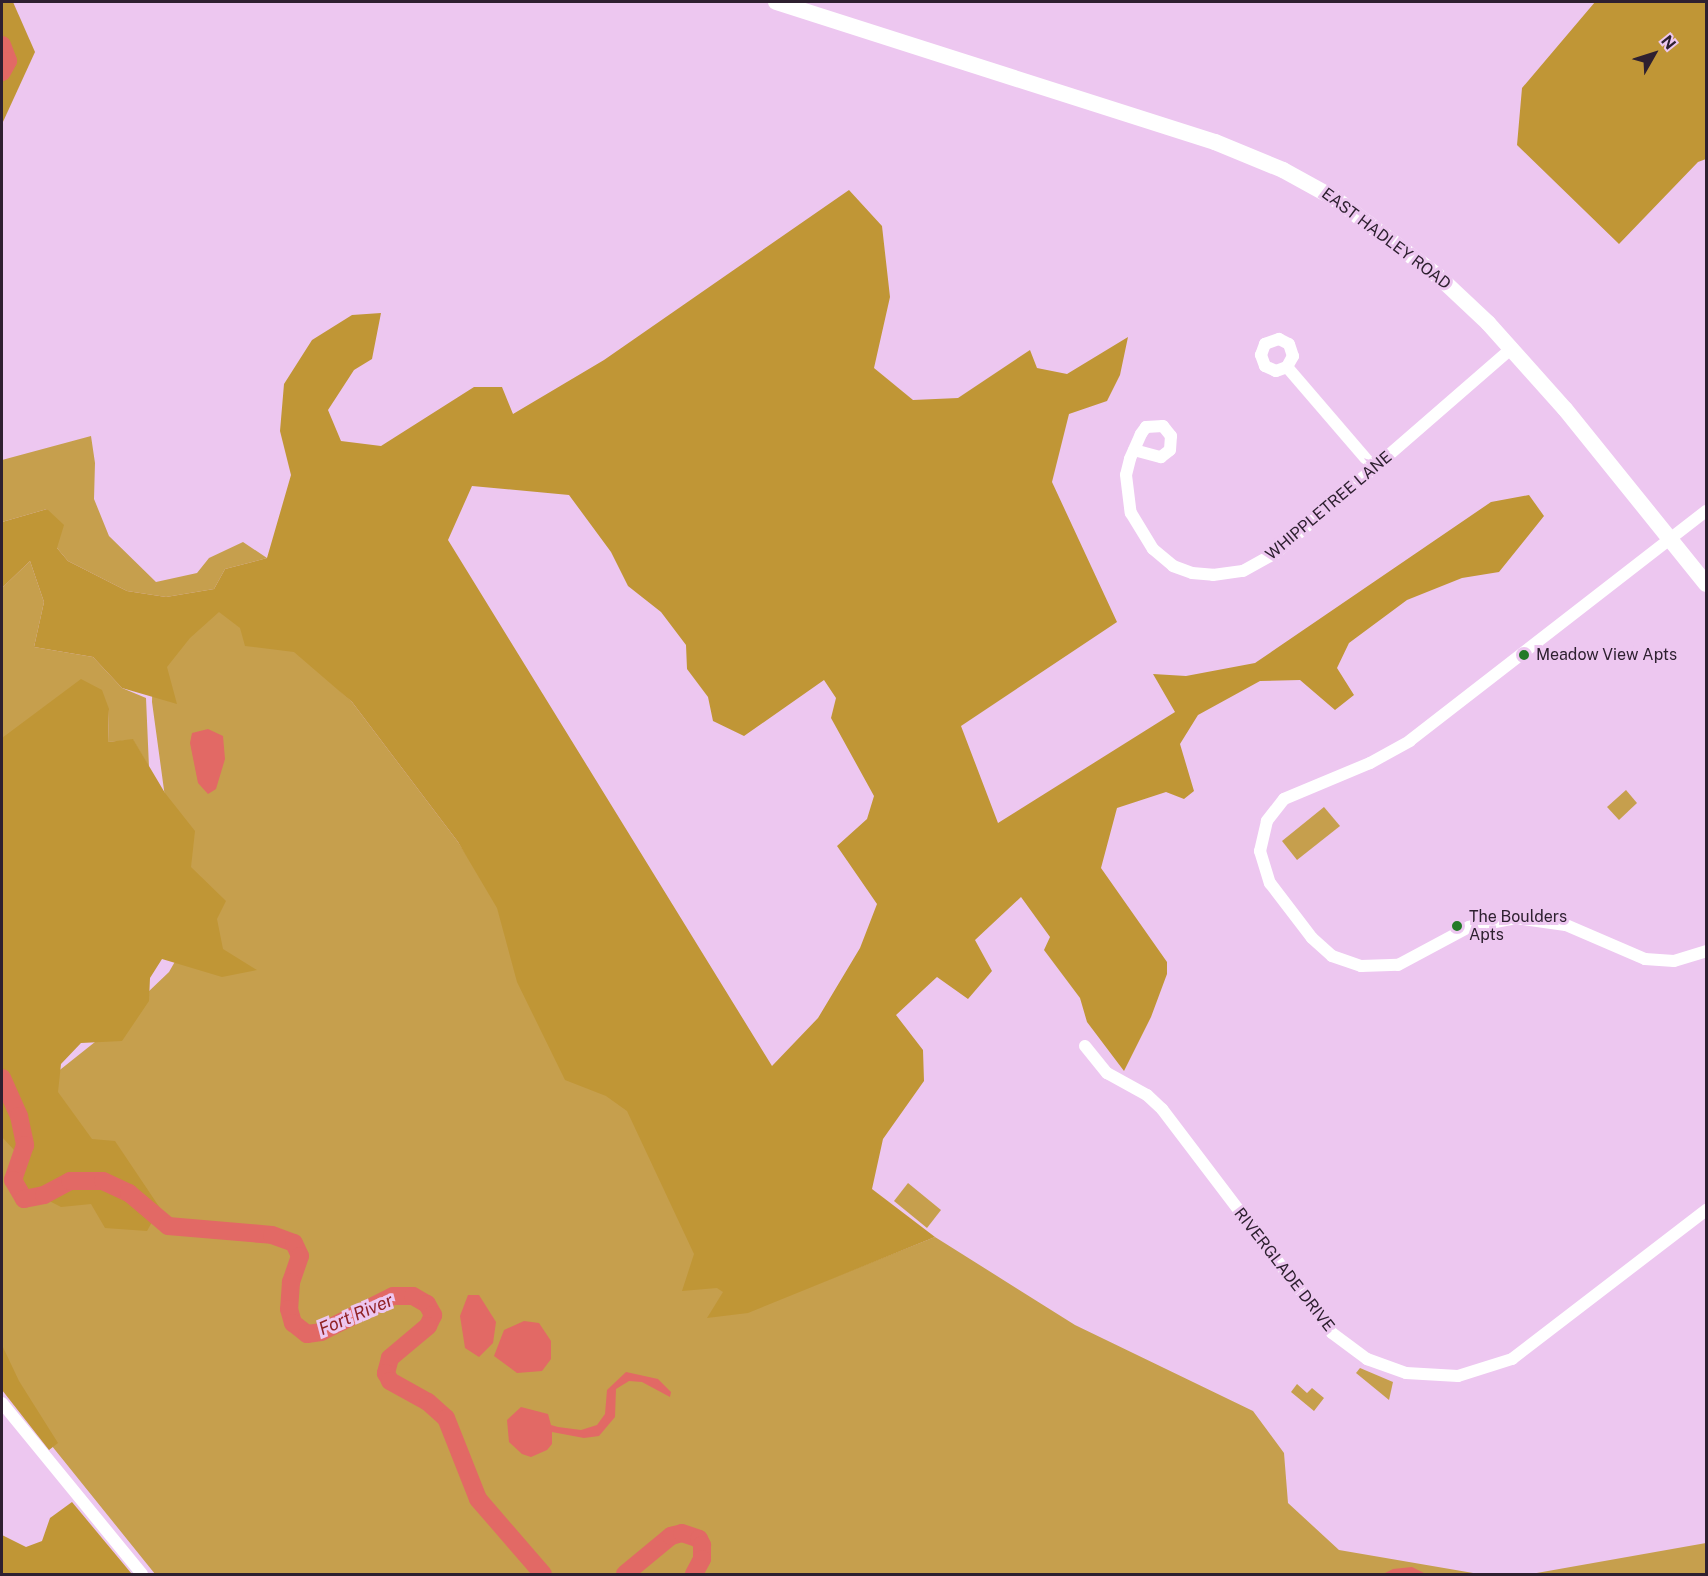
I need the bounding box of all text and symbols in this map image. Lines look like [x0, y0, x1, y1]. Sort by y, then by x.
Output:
north arrow [1624, 24, 1684, 84]
text: N [1657, 32, 1680, 53]
street label: EAST HADLEY ROAD [1318, 184, 1454, 294]
street label: WHIPPLETREE LANE [1262, 448, 1396, 564]
place label: Meadow View Apts [1536, 645, 1678, 665]
marker: Meadow View Apts [1517, 648, 1531, 662]
place label: The Boulders Apts [1469, 907, 1567, 945]
marker: The Boulders Apts [1450, 919, 1464, 933]
street label: RIVERGLADE DRIVE [1230, 1204, 1338, 1336]
water label: Fort River [316, 1290, 396, 1340]

